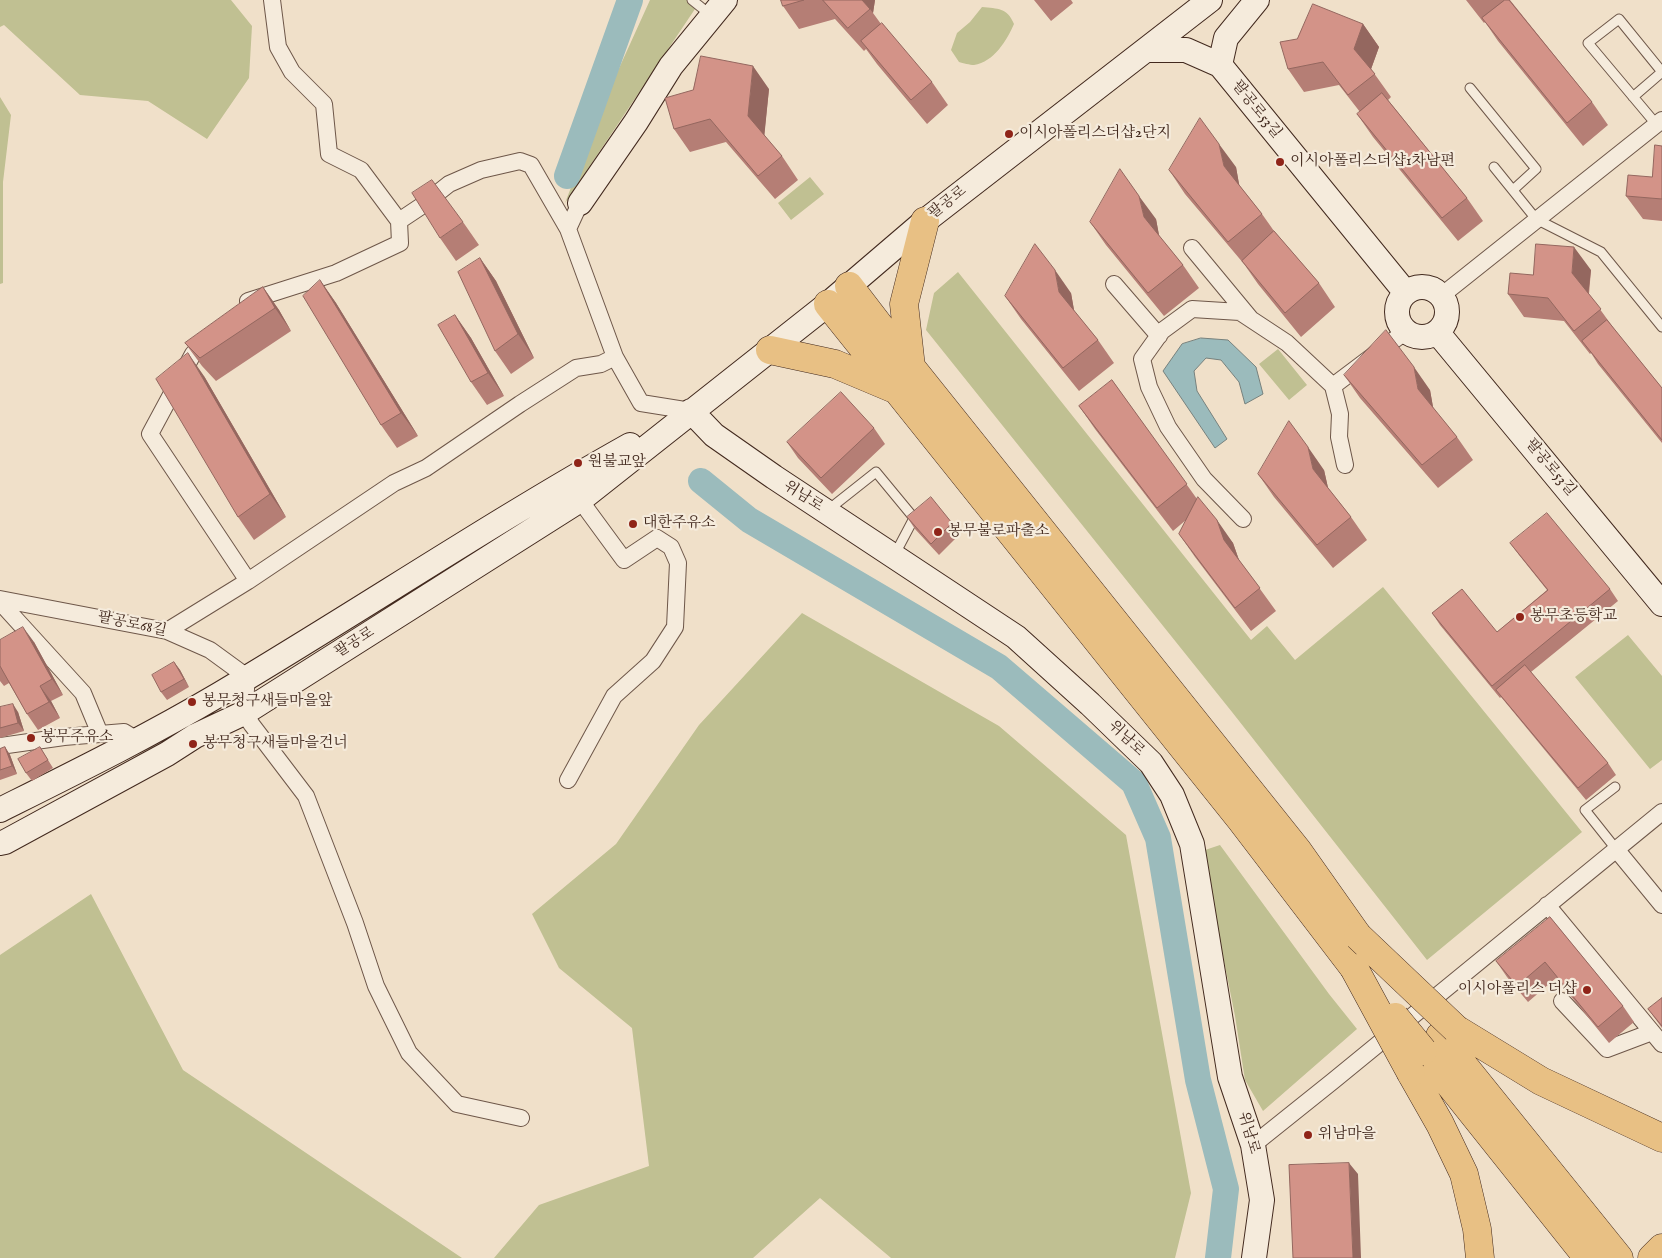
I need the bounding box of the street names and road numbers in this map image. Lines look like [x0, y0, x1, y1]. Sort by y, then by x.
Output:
street label: 팔공로53길 [1227, 78, 1285, 142]
street label: 팔공로 [925, 183, 971, 223]
street label: 팔공로53길 [1521, 436, 1579, 500]
street label: 위남로 [780, 478, 826, 516]
street label: 팔공로68길 [96, 609, 168, 641]
street label: 팔공로 [332, 624, 378, 662]
street label: 위남로 [1104, 717, 1148, 761]
street label: 위남로 [1233, 1110, 1263, 1156]

